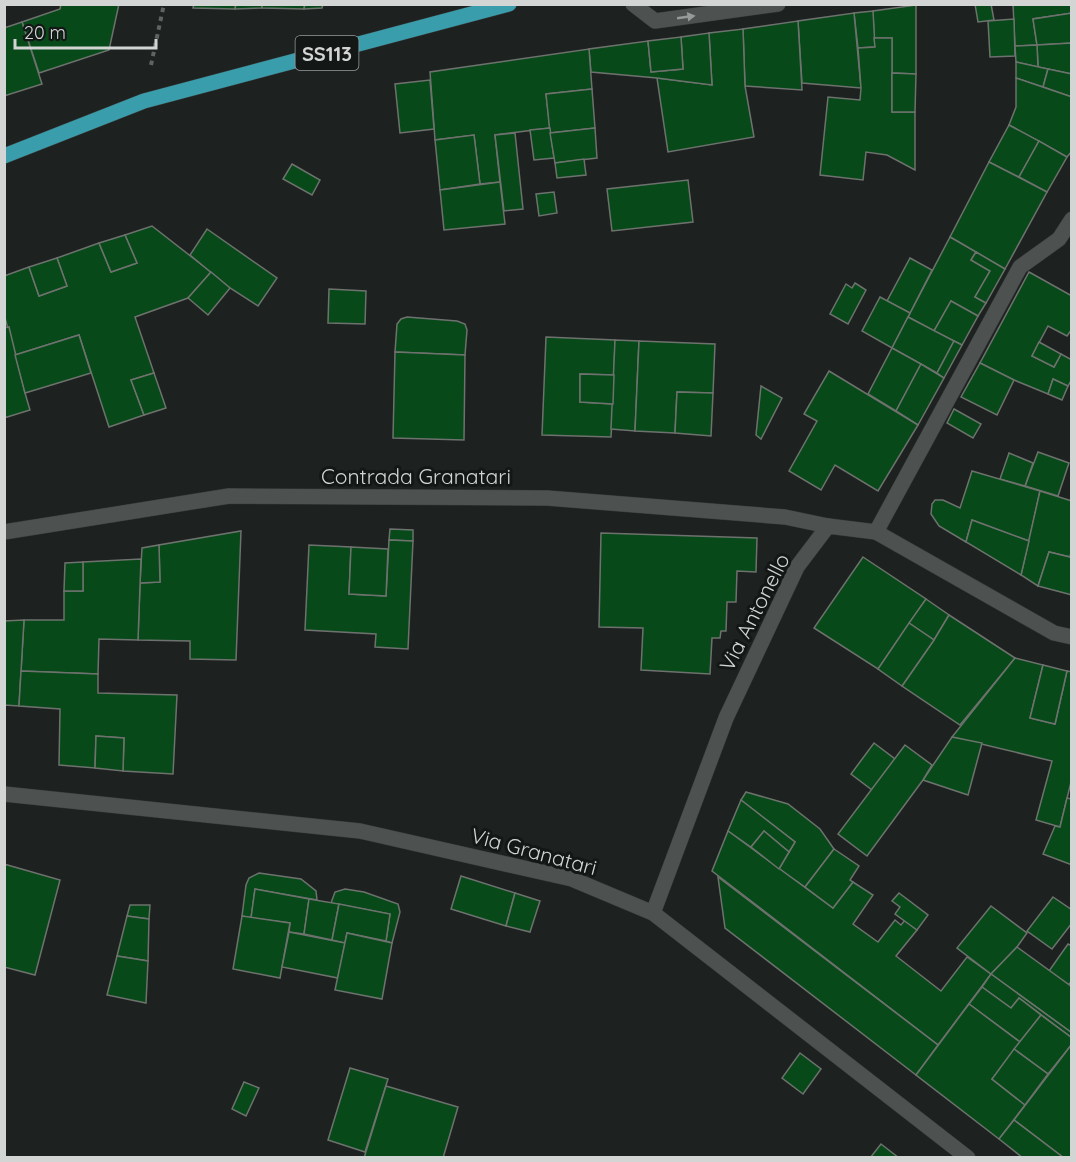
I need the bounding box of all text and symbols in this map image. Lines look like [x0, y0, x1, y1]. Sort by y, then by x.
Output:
scale bar [15, 12, 156, 50]
one-way arrow [676, 12, 695, 21]
text: 20 m [24, 21, 66, 44]
road number: SS113 [296, 36, 358, 70]
street label: Contrada Granatari [321, 463, 511, 489]
street label: Via Antonello [713, 549, 795, 675]
street label: Via Granatari [468, 822, 600, 880]

